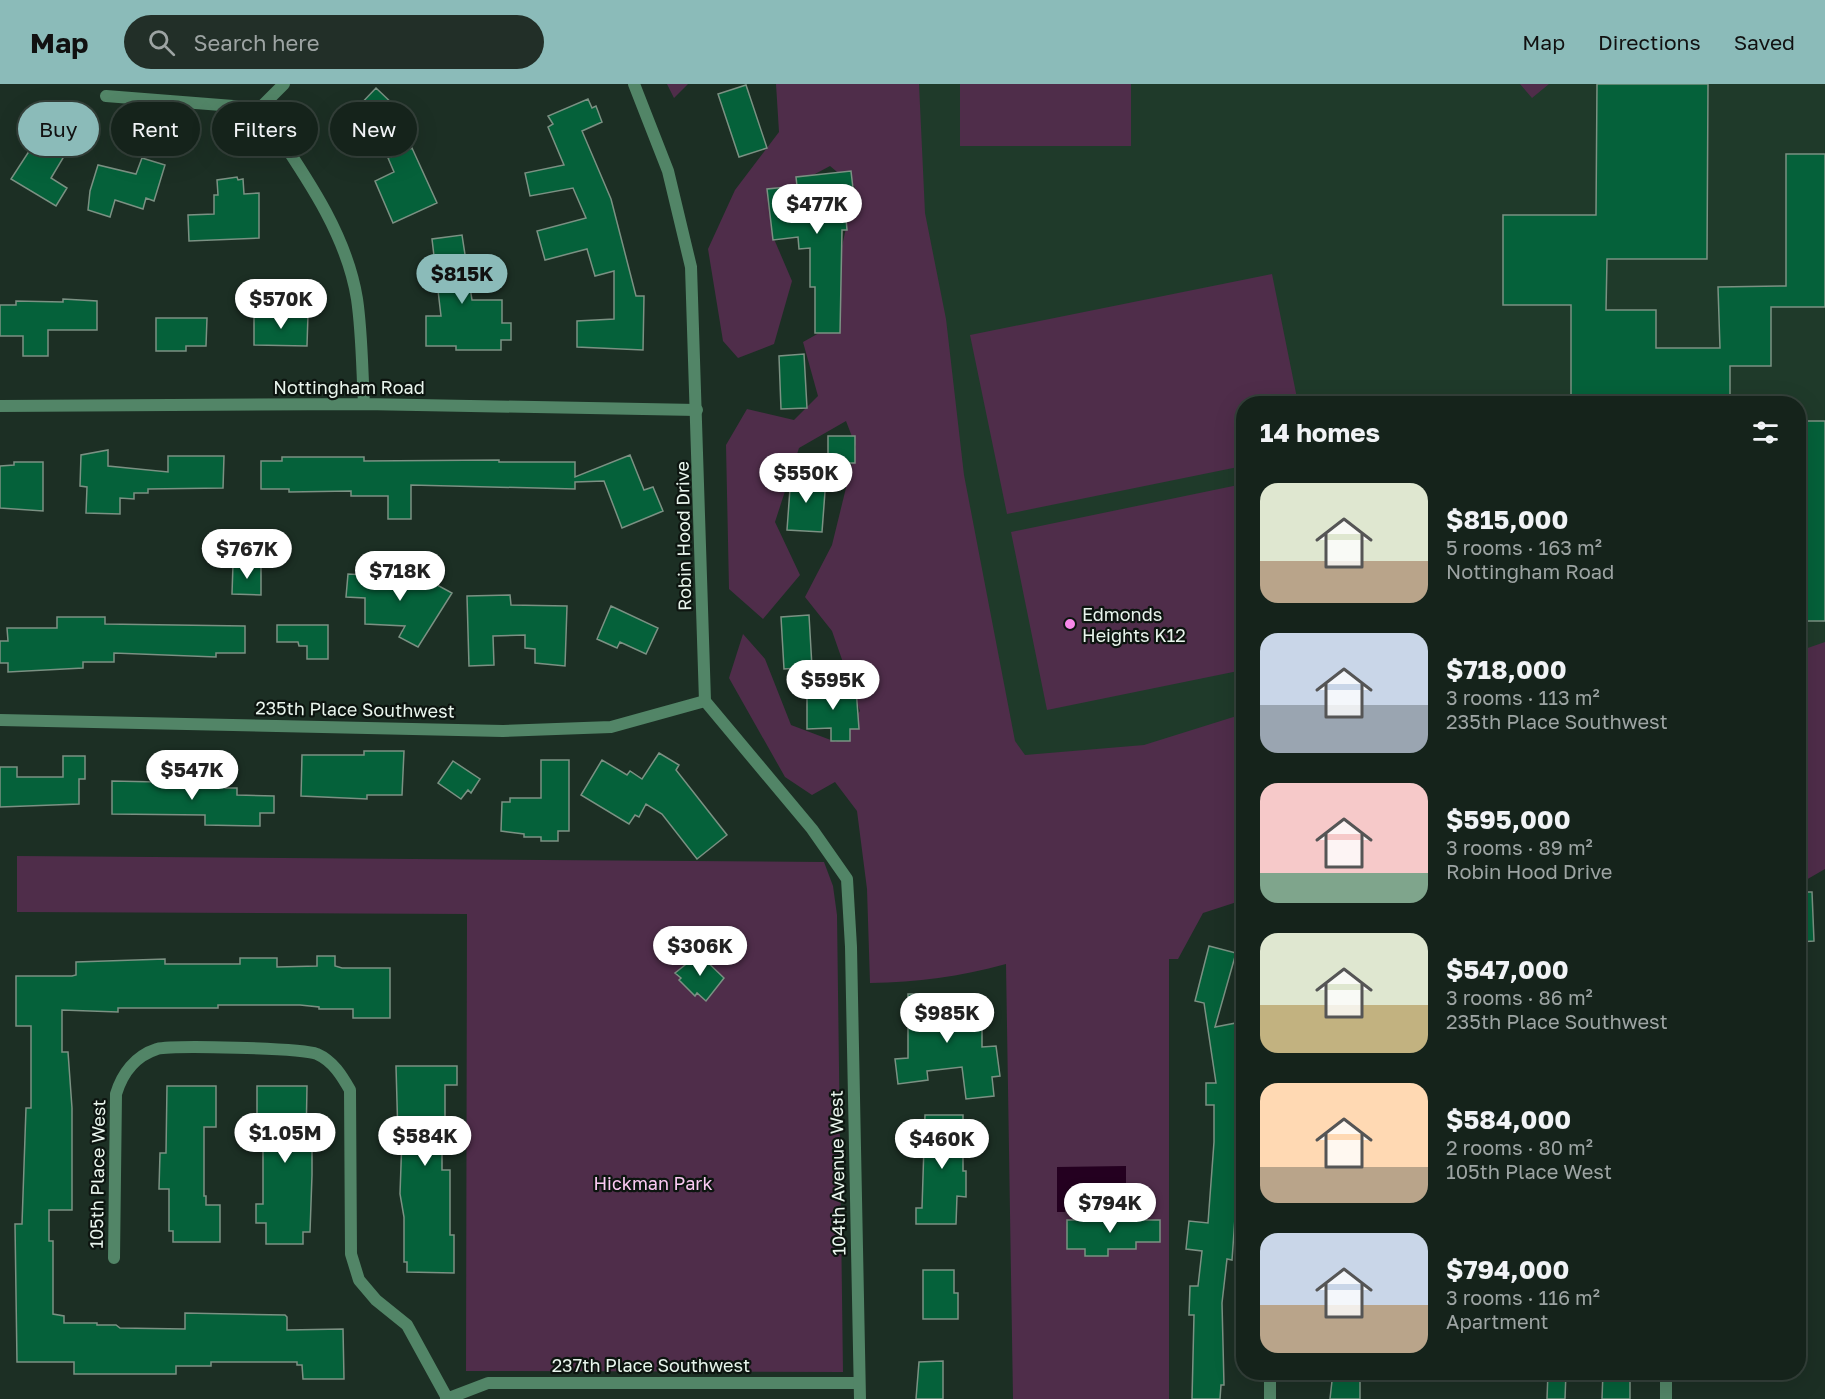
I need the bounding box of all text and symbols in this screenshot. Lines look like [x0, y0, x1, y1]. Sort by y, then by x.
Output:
search box [124, 15, 544, 69]
text: Map [30, 26, 88, 59]
icon: search [145, 26, 178, 59]
text: Search here [193, 29, 319, 56]
text: Map [1522, 29, 1565, 55]
text: Directions [1598, 29, 1701, 55]
text: Saved [1734, 29, 1795, 55]
chip: Buy [18, 102, 99, 156]
chip: Rent [111, 102, 200, 156]
chip: Filters [212, 102, 318, 156]
chip: New [330, 102, 417, 156]
pin: $477K [775, 184, 859, 235]
text: $477K [786, 191, 848, 215]
pin: $815K [420, 254, 504, 305]
text: $815K [430, 261, 494, 285]
pin: $570K [239, 279, 323, 330]
text: $570K [249, 286, 313, 310]
street label: Nottingham Road [273, 376, 425, 398]
icon: filters [1749, 416, 1782, 449]
text: 14 homes [1260, 417, 1380, 448]
pin: $550K [764, 453, 848, 504]
text: $550K [773, 460, 839, 484]
street label: Robin Hood Drive [671, 461, 695, 611]
text: $815,000 [1446, 504, 1568, 535]
icon: home [1308, 507, 1380, 579]
pin: $767K [205, 529, 289, 580]
text: 5 rooms · 163 m² [1446, 535, 1602, 559]
text: $767K [216, 536, 278, 560]
pin: $718K [358, 551, 442, 602]
text: $718K [369, 558, 431, 582]
text: Nottingham Road [1446, 559, 1614, 583]
place label: Edmonds Heights K12 [1082, 603, 1186, 646]
marker: Edmonds Heights K12 [1063, 617, 1077, 631]
text: $718,000 [1446, 654, 1567, 685]
icon: home [1308, 657, 1380, 729]
pin: $595K [791, 660, 875, 711]
text: $595K [801, 667, 866, 691]
text: 3 rooms · 113 m² [1446, 685, 1600, 709]
street label: 235th Place Southwest [255, 696, 455, 722]
text: 235th Place Southwest [1446, 709, 1668, 733]
pin: $547K [150, 750, 234, 801]
text: $547K [160, 757, 224, 781]
text: $595,000 [1446, 804, 1571, 835]
icon: home [1308, 807, 1380, 879]
text: 3 rooms · 89 m² [1446, 835, 1593, 859]
text: Robin Hood Drive [1446, 859, 1612, 883]
pin: $306K [658, 926, 742, 977]
text: $306K [667, 933, 733, 957]
text: $547,000 [1446, 954, 1569, 985]
icon: home [1308, 957, 1380, 1029]
text: 3 rooms · 86 m² [1446, 985, 1593, 1009]
pin: $985K [905, 993, 989, 1044]
text: $985K [914, 1000, 980, 1024]
text: 235th Place Southwest [1446, 1009, 1668, 1033]
street label: 104th Avenue West [825, 1090, 849, 1256]
street label: 105th Place West [85, 1099, 109, 1249]
text: $584,000 [1446, 1104, 1571, 1135]
icon: home [1308, 1107, 1380, 1179]
pin: $1.05M [236, 1113, 334, 1164]
pin: $584K [383, 1116, 467, 1167]
pin: $460K [900, 1119, 984, 1170]
text: $1.05M [248, 1120, 322, 1144]
text: $584K [392, 1123, 458, 1147]
text: $460K [909, 1126, 975, 1150]
text: 2 rooms · 80 m² [1446, 1135, 1593, 1159]
text: 105th Place West [1446, 1159, 1612, 1183]
park label: Hickman Park [593, 1172, 713, 1194]
pin: $794K [1068, 1183, 1152, 1234]
text: $794K [1078, 1190, 1142, 1214]
text: $794,000 [1446, 1254, 1569, 1285]
icon: home [1308, 1257, 1380, 1329]
text: 3 rooms · 116 m² [1446, 1285, 1600, 1309]
text: Apartment [1446, 1309, 1549, 1333]
street label: 237th Place Southwest [552, 1354, 750, 1376]

